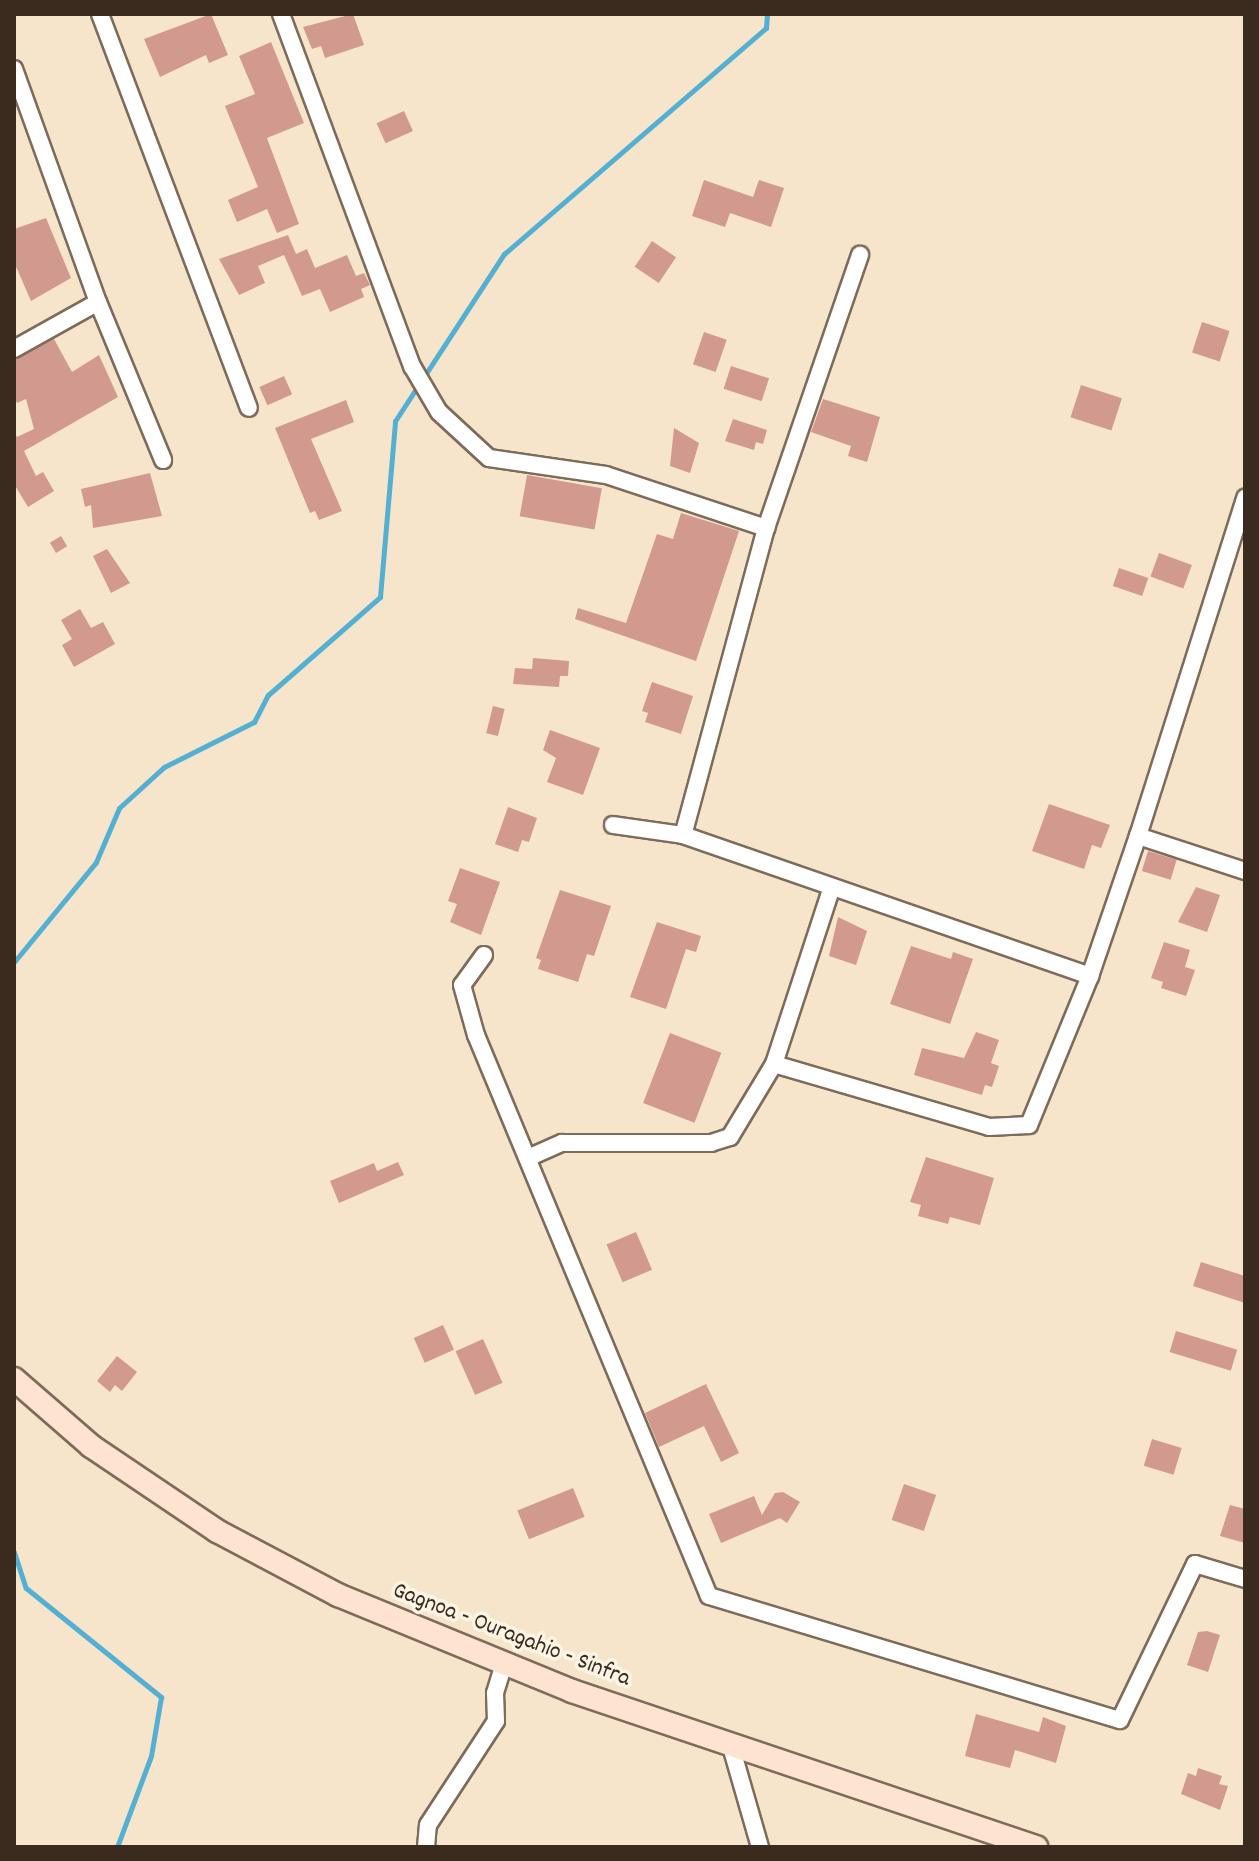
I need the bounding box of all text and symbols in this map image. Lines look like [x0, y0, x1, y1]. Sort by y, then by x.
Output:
street label: Gagnoa - Ouragahio - Sinfra [388, 1577, 634, 1695]

